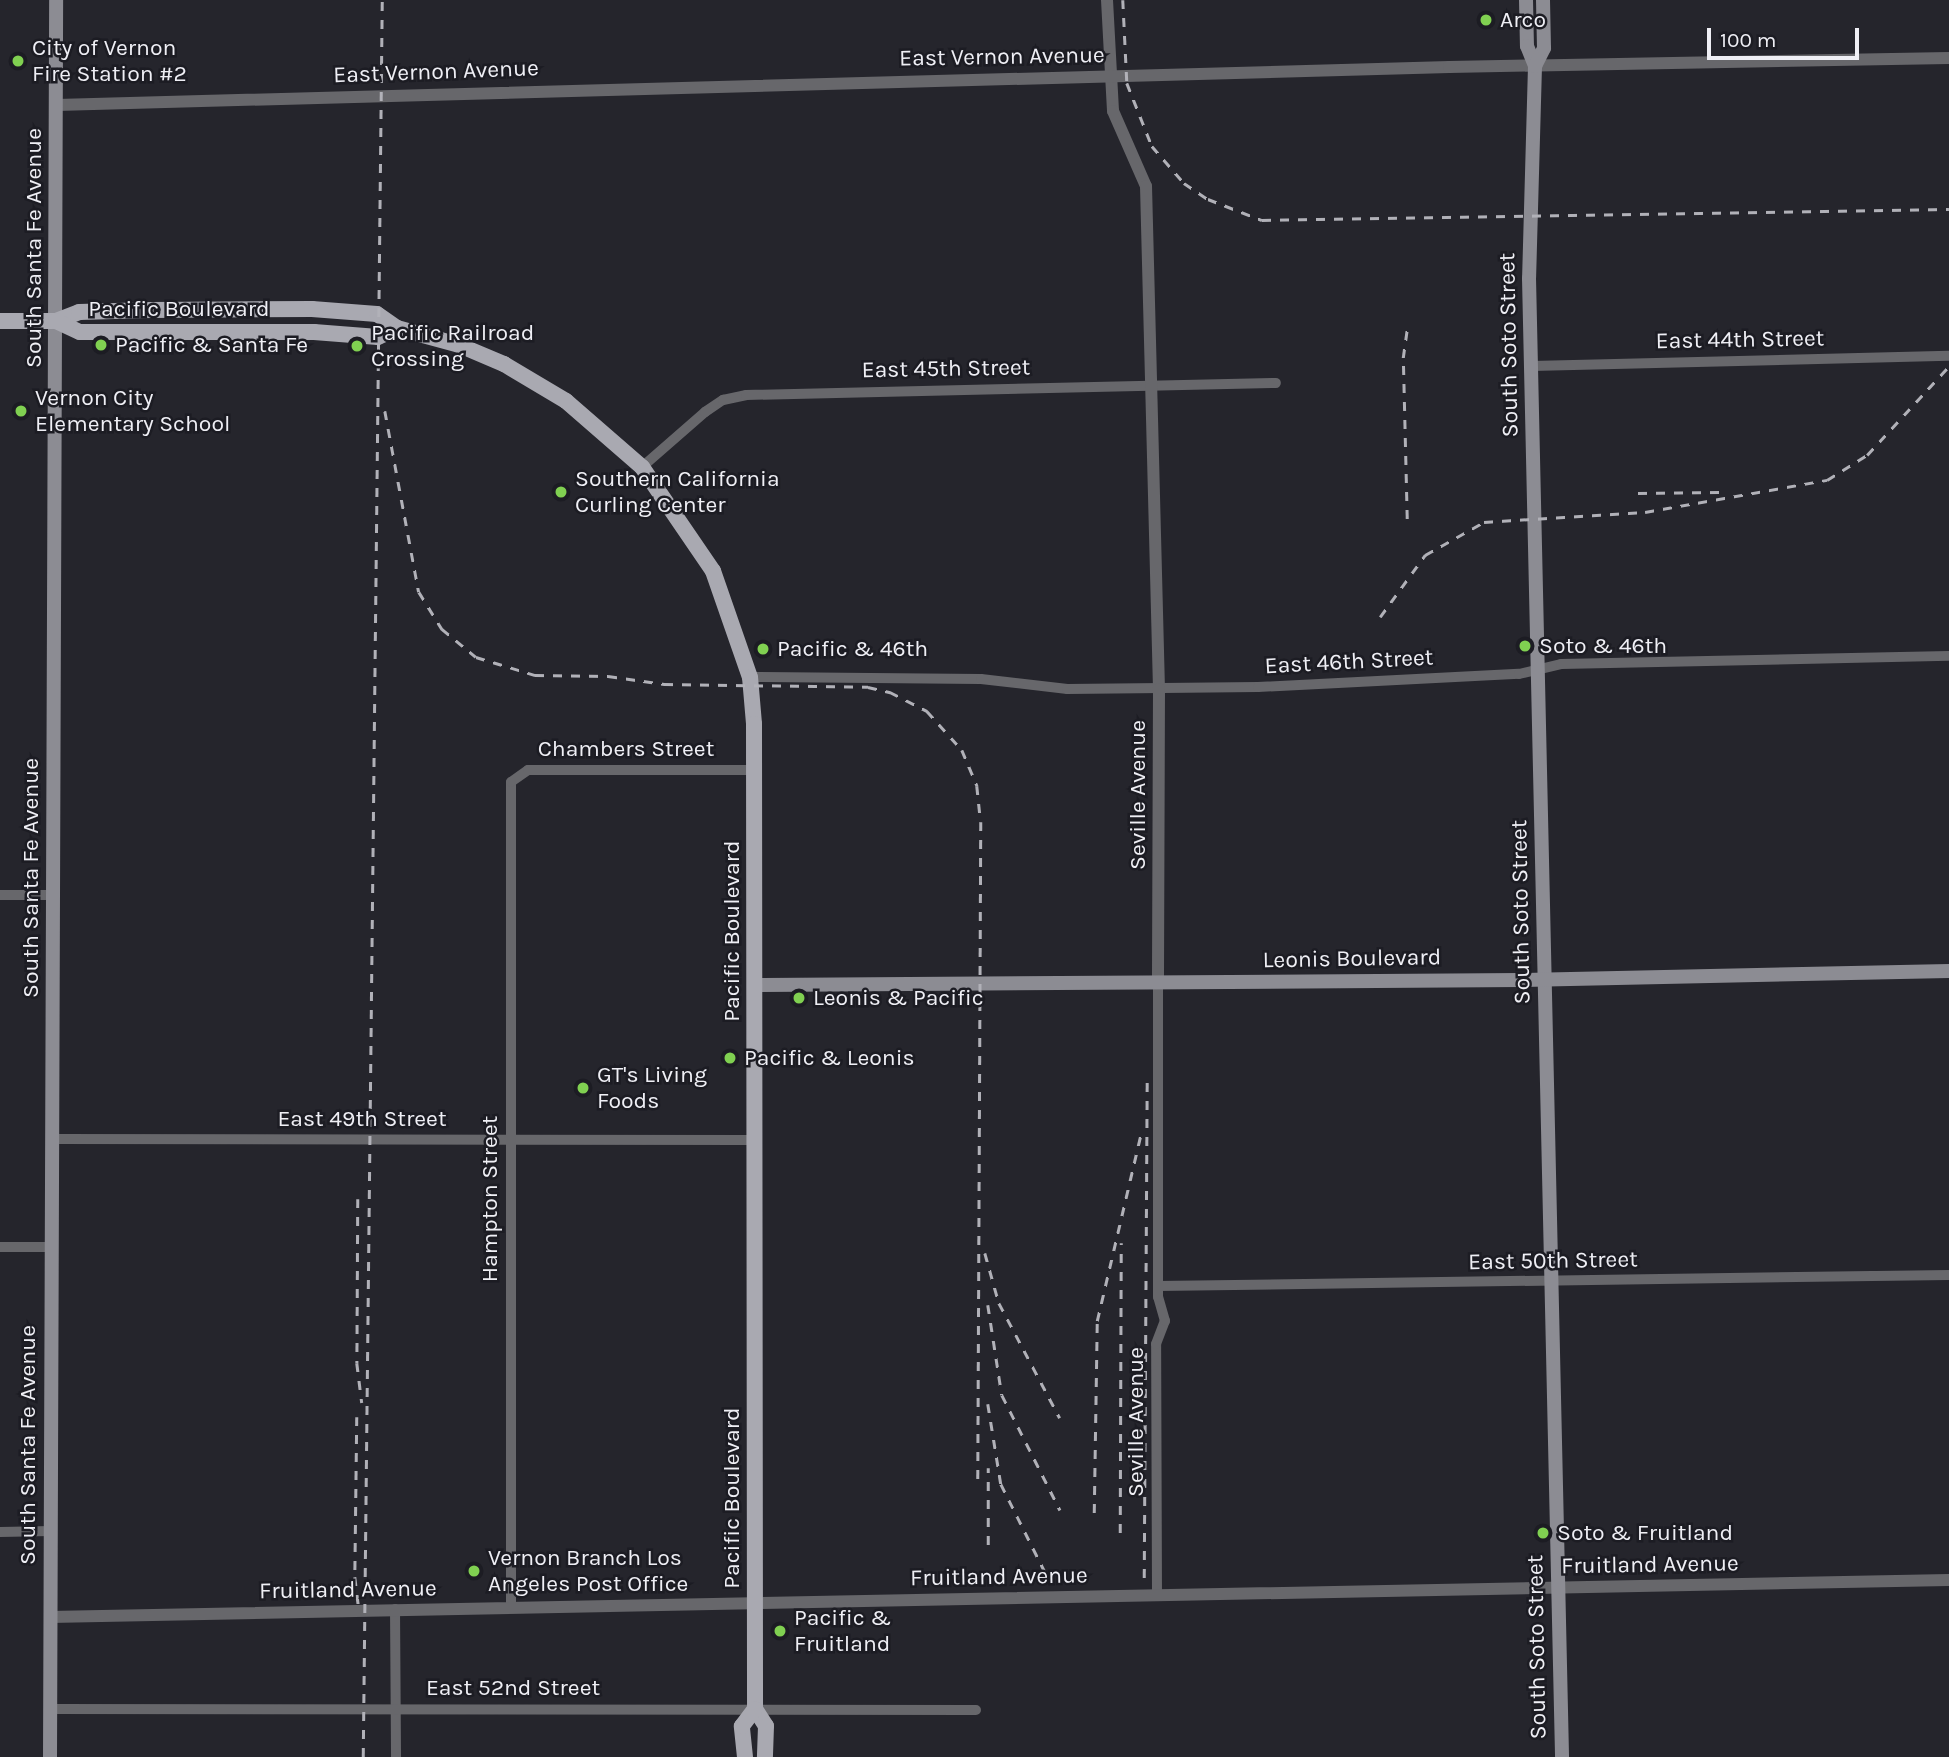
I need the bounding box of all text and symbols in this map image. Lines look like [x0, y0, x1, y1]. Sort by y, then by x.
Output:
place label: Arco [1500, 6, 1546, 34]
marker: Arco [1478, 12, 1494, 28]
scale bar [1711, 14, 1863, 58]
text: 100 m [1720, 28, 1777, 52]
place label: City of Vernon Fire Station #2 [32, 34, 187, 88]
street label: East Vernon Avenue [899, 41, 1105, 73]
marker: City of Vernon Fire Station #2 [10, 53, 26, 69]
street label: East Vernon Avenue [333, 55, 539, 89]
street label: South Santa Fe Avenue [20, 128, 48, 368]
street label: South Soto Street [1494, 252, 1524, 438]
street label: Pacific Boulevard [88, 295, 270, 323]
place label: Pacific Railroad Crossing [371, 319, 534, 373]
street label: East 44th Street [1655, 325, 1825, 355]
place label: Pacific & Santa Fe [115, 331, 308, 359]
marker: Pacific & Santa Fe [93, 337, 109, 353]
marker: Pacific Railroad Crossing [349, 338, 365, 354]
street label: East 45th Street [861, 354, 1031, 384]
place label: Vernon City Elementary School [35, 384, 230, 438]
marker: Vernon City Elementary School [13, 403, 29, 419]
place label: Southern California Curling Center [575, 465, 780, 519]
marker: Southern California Curling Center [553, 484, 569, 500]
place label: Soto & 46th [1539, 632, 1667, 660]
place label: Pacific & 46th [777, 635, 928, 663]
marker: Soto & 46th [1517, 638, 1533, 654]
marker: Pacific & 46th [755, 641, 771, 657]
street label: East 46th Street [1264, 644, 1434, 680]
street label: Seville Avenue [1124, 720, 1152, 870]
street label: Chambers Street [538, 735, 714, 763]
street label: South Santa Fe Avenue [17, 758, 45, 998]
street label: South Soto Street [1506, 819, 1536, 1005]
street label: Pacific Boulevard [718, 840, 746, 1022]
street label: Leonis Boulevard [1262, 944, 1442, 974]
place label: Leonis & Pacific [813, 984, 984, 1012]
marker: Leonis & Pacific [791, 990, 807, 1006]
place label: Pacific & Leonis [744, 1044, 915, 1072]
marker: Pacific & Leonis [722, 1050, 738, 1066]
place label: GT's Living Foods [597, 1061, 707, 1115]
marker: GT's Living Foods [575, 1080, 591, 1096]
street label: East 49th Street [277, 1105, 447, 1133]
street label: Hampton Street [476, 1116, 504, 1282]
street label: East 50th Street [1468, 1246, 1638, 1276]
street label: South Santa Fe Avenue [14, 1325, 42, 1565]
street label: Seville Avenue [1122, 1347, 1150, 1497]
street label: Pacific Boulevard [718, 1407, 746, 1589]
place label: Soto & Fruitland [1557, 1519, 1733, 1547]
marker: Soto & Fruitland [1535, 1525, 1551, 1541]
place label: Vernon Branch Los Angeles Post Office [488, 1544, 688, 1598]
street label: Fruitland Avenue [1561, 1550, 1739, 1580]
street label: South Soto Street [1522, 1554, 1552, 1740]
street label: Fruitland Avenue [910, 1562, 1088, 1592]
marker: Vernon Branch Los Angeles Post Office [466, 1563, 482, 1579]
street label: Fruitland Avenue [259, 1575, 437, 1605]
place label: Pacific & Fruitland [794, 1604, 891, 1658]
marker: Pacific & Fruitland [772, 1623, 788, 1639]
street label: East 52nd Street [426, 1674, 600, 1702]

